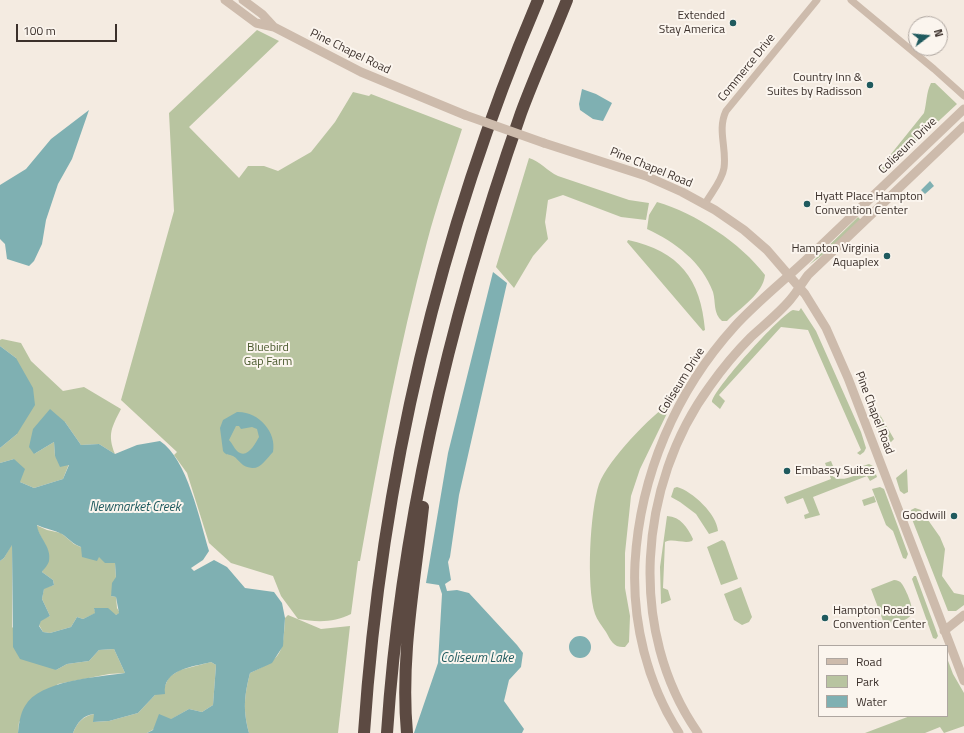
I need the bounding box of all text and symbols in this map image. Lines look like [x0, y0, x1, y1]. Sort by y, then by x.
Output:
place label: Extended Stay America [659, 9, 725, 37]
scale bar [18, 16, 119, 42]
north arrow [908, 16, 948, 56]
marker: Extended Stay America [728, 18, 738, 28]
text: 100 m [23, 21, 56, 40]
street label: Pine Chapel Road [307, 26, 393, 78]
text: N [930, 27, 947, 39]
street label: Commerce Drive [715, 31, 779, 105]
place label: Country Inn & Suites by Radisson [767, 71, 862, 99]
marker: Country Inn & Suites by Radisson [865, 80, 875, 90]
street label: Coliseum Drive [876, 115, 940, 177]
street label: Pine Chapel Road [608, 145, 694, 191]
place label: Hyatt Place Hampton Convention Center [815, 190, 923, 218]
marker: Hyatt Place Hampton Convention Center [802, 199, 812, 209]
place label: Hampton Virginia Aquaplex [791, 242, 879, 270]
marker: Hampton Virginia Aquaplex [882, 251, 892, 261]
park label: Bluebird Gap Farm [244, 341, 292, 369]
street label: Coliseum Drive [656, 345, 708, 417]
street label: Pine Chapel Road [852, 370, 896, 456]
place label: Embassy Suites [795, 464, 875, 478]
marker: Embassy Suites [782, 466, 792, 476]
water label: Newmarket Creek [89, 500, 181, 516]
place label: Goodwill [902, 509, 946, 523]
marker: Goodwill [949, 511, 959, 521]
place label: Hampton Roads Convention Center [833, 604, 926, 632]
marker: Hampton Roads Convention Center [820, 613, 830, 623]
legend [818, 645, 948, 717]
water label: Coliseum Lake [441, 651, 513, 667]
text: Road [856, 652, 882, 671]
text: Park [856, 672, 879, 691]
text: Water [856, 692, 887, 711]

